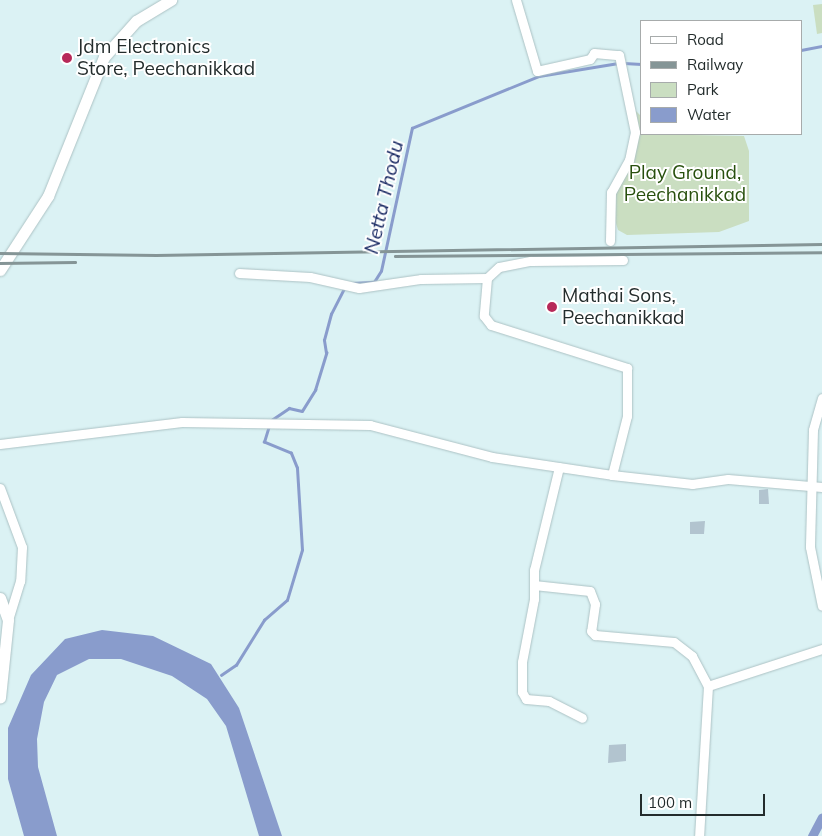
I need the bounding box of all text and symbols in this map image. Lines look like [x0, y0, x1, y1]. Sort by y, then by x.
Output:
legend [640, 20, 802, 135]
text: Road [687, 30, 724, 49]
place label: Jdm Electronics Store, Peechanikkad [77, 36, 255, 80]
marker: Jdm Electronics Store, Peechanikkad [61, 52, 73, 64]
text: Railway [687, 55, 743, 74]
text: Park [687, 80, 719, 99]
text: Water [687, 105, 731, 124]
water label: Netta Thodu [358, 138, 408, 256]
park label: Play Ground, Peechanikkad [624, 162, 746, 206]
place label: Mathai Sons, Peechanikkad [562, 285, 684, 329]
marker: Mathai Sons, Peechanikkad [546, 301, 558, 313]
scale bar [642, 784, 767, 816]
text: 100 m [648, 793, 692, 812]

